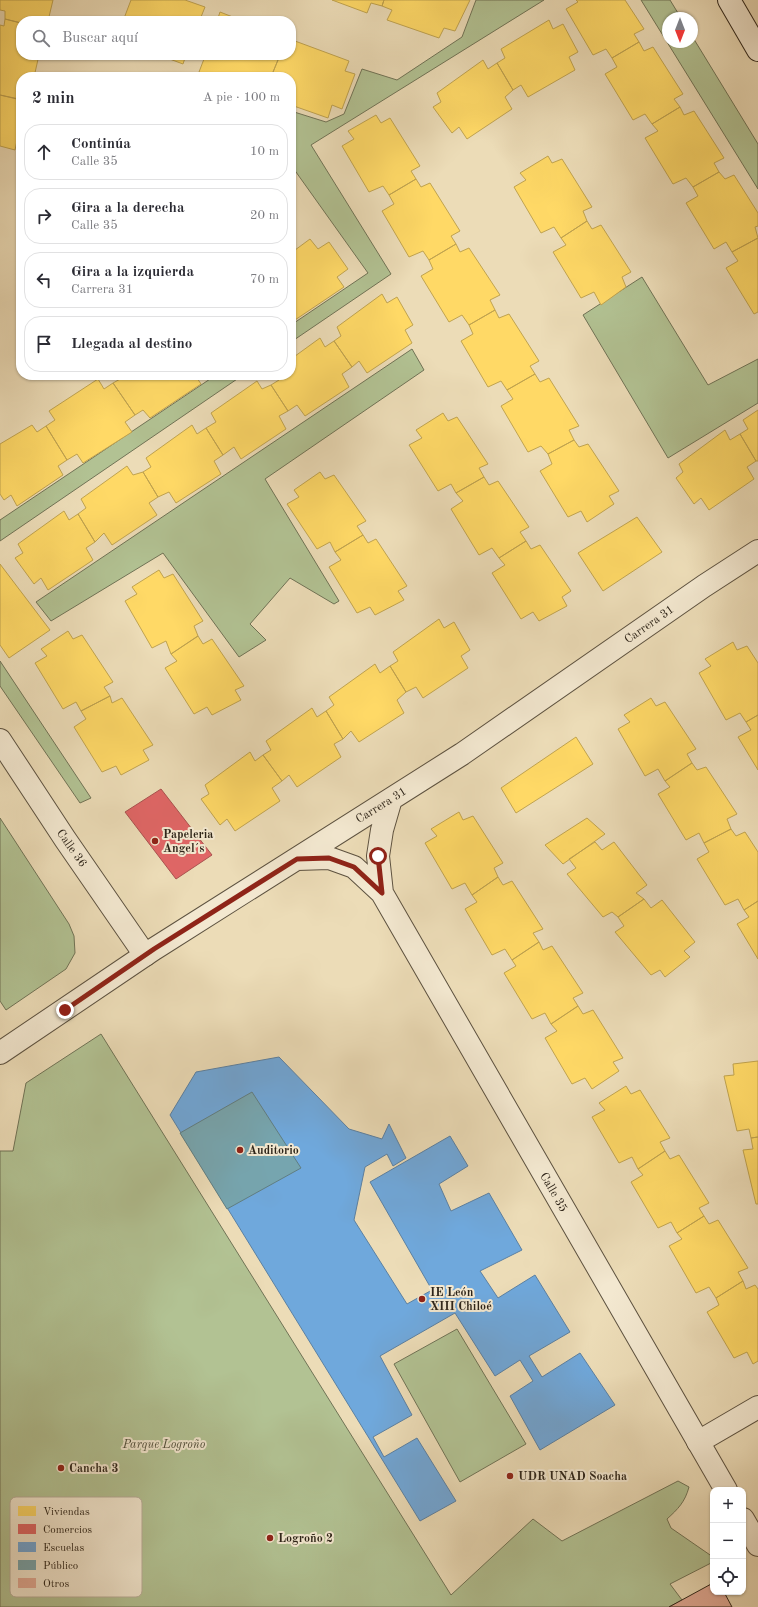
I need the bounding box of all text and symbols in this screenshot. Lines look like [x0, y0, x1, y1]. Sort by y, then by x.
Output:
north arrow [662, 12, 698, 48]
search box [16, 16, 296, 60]
icon: search [30, 27, 52, 49]
text: Buscar aquí [62, 31, 138, 46]
text: 2 min [32, 90, 75, 107]
text: A pie · 100 m [203, 91, 280, 104]
text: Continúa [71, 137, 131, 152]
icon: ahead [33, 141, 55, 163]
text: 10 m [250, 145, 279, 158]
text: Calle 35 [71, 155, 118, 168]
text: Gira a la derecha [71, 201, 185, 216]
icon: right [33, 205, 55, 227]
text: 20 m [250, 209, 279, 222]
text: Calle 35 [71, 219, 118, 232]
text: Gira a la izquierda [71, 265, 194, 280]
icon: left [33, 269, 55, 291]
text: 70 m [250, 273, 279, 286]
text: Carrera 31 [71, 283, 133, 296]
icon: arrive [33, 333, 55, 355]
text: Llegada al destino [71, 337, 192, 352]
street label: Carrera 31 [623, 603, 677, 646]
street label: Carrera 31 [354, 786, 409, 826]
street label: Calle 36 [54, 827, 89, 870]
place label: Papeleria Angel´s [163, 829, 213, 855]
marker: Papeleria Angel´s [150, 836, 160, 846]
route start [369, 847, 387, 865]
route end [56, 1001, 74, 1019]
marker: Auditorio [235, 1145, 245, 1155]
place label: Auditorio [248, 1145, 299, 1157]
street label: Calle 35 [537, 1170, 570, 1214]
place label: IE León XIII Chiloé [430, 1287, 492, 1313]
marker: IE León XIII Chiloé [417, 1294, 427, 1304]
park label: Parque Logroño [122, 1439, 206, 1451]
marker: Cancha 3 [56, 1463, 66, 1473]
place label: Cancha 3 [69, 1463, 118, 1475]
marker: UDR UNAD Soacha [505, 1471, 515, 1481]
place label: UDR UNAD Soacha [518, 1471, 627, 1483]
map controls [710, 1487, 746, 1595]
button: + [710, 1487, 746, 1523]
legend [10, 1497, 142, 1597]
text: Viviendas [43, 1507, 90, 1518]
button: − [710, 1523, 746, 1559]
text: Comercios [43, 1525, 92, 1536]
marker: Logroño 2 [265, 1533, 275, 1543]
place label: Logroño 2 [278, 1533, 333, 1545]
text: Escuelas [43, 1543, 84, 1554]
button: locate [710, 1559, 746, 1595]
text: Público [43, 1561, 78, 1572]
text: Otros [43, 1579, 70, 1590]

